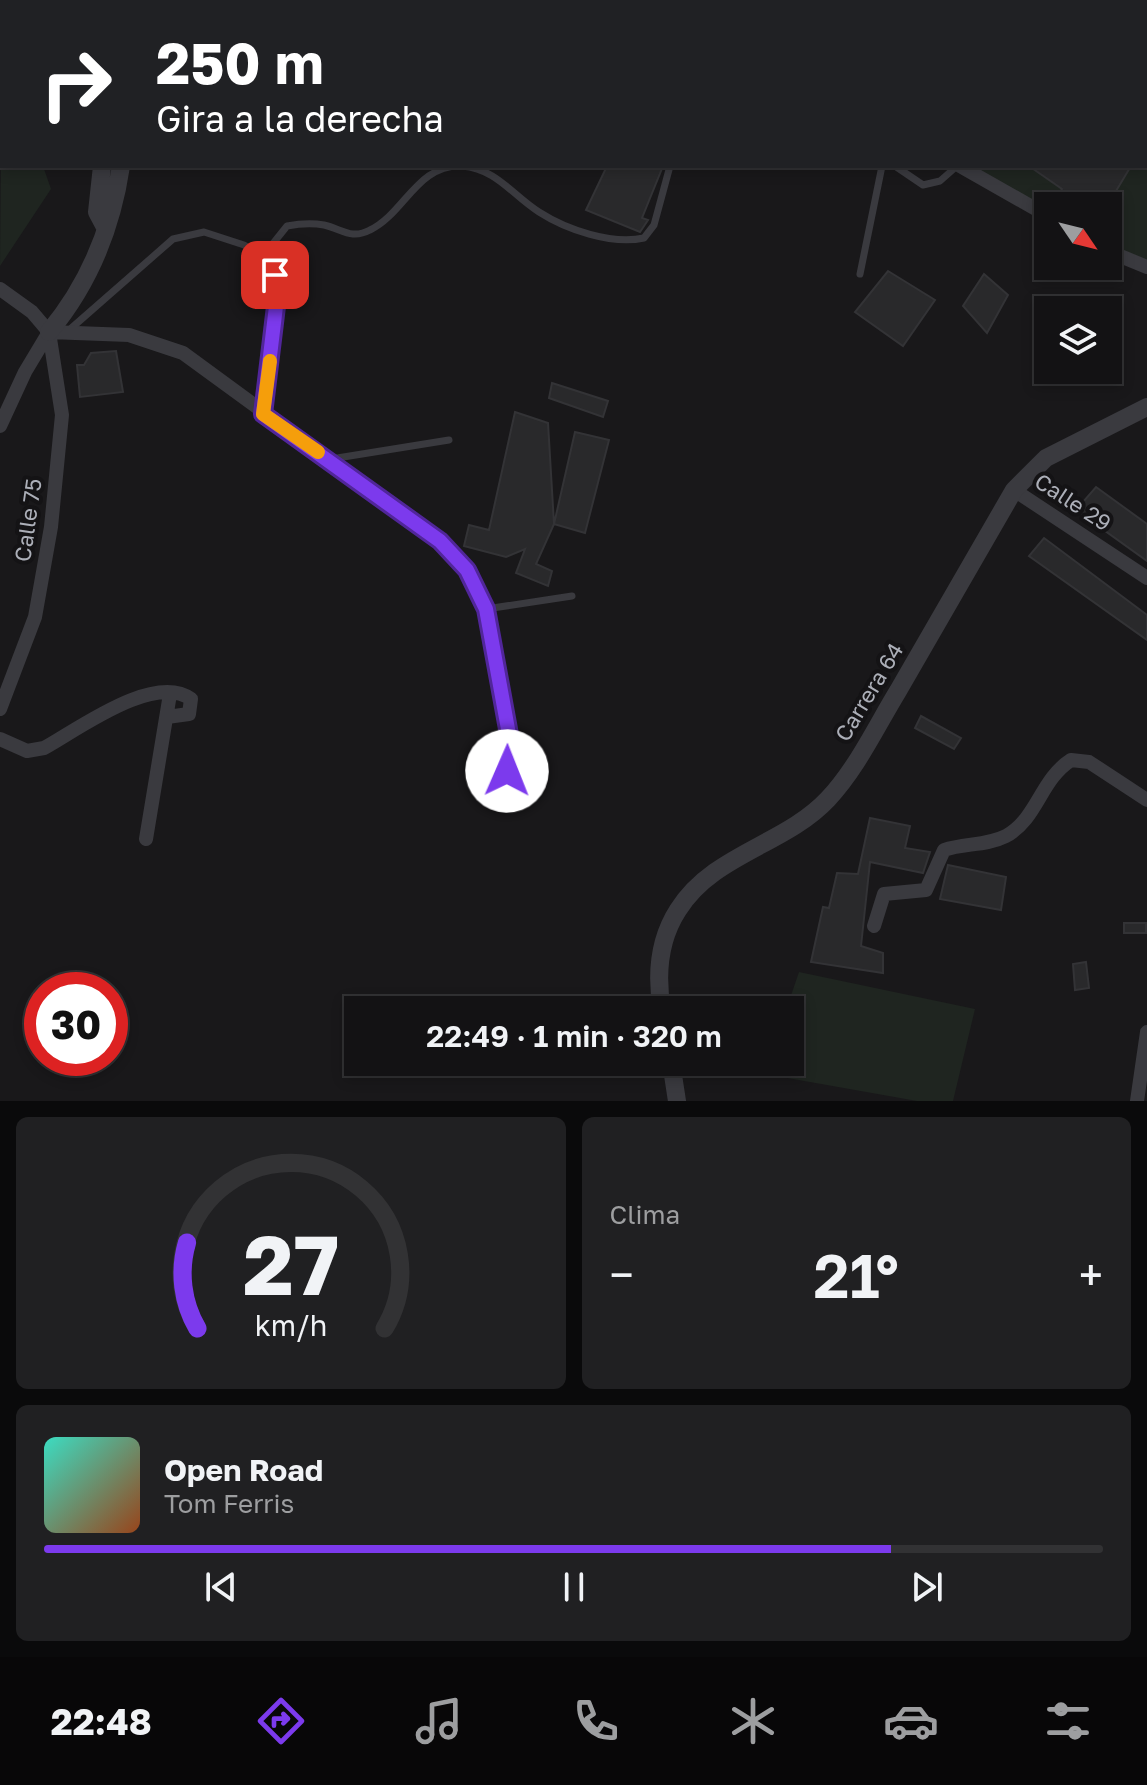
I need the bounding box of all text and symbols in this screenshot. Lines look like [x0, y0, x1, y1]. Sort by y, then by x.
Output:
text: 250 m [156, 29, 324, 96]
icon: right [24, 32, 128, 136]
text: Gira a la derecha [156, 97, 444, 140]
north arrow [1034, 192, 1122, 280]
map controls [1034, 192, 1122, 384]
pin [241, 241, 309, 309]
icon: arrive [253, 253, 297, 297]
button: layers [1034, 296, 1122, 384]
street label: Calle 29 [1030, 467, 1117, 536]
street label: Calle 75 [8, 476, 47, 563]
street label: Carrera 64 [829, 638, 909, 746]
position arrow [465, 729, 549, 813]
speed limit sign: 30 [24, 972, 128, 1076]
text: 22:49 · 1 min · 320 m [426, 1018, 722, 1054]
text: Clima [610, 1199, 680, 1230]
text: 27 [243, 1213, 339, 1313]
text: 21° [814, 1239, 899, 1311]
text: − [610, 1248, 634, 1301]
text: + [1079, 1248, 1103, 1301]
text: km/h [254, 1308, 327, 1342]
text: Open Road [164, 1452, 323, 1488]
text: Tom Ferris [164, 1488, 294, 1519]
icon: previous [199, 1565, 243, 1609]
icon: pause [552, 1565, 596, 1609]
icon: next [905, 1565, 949, 1609]
icon: directions [253, 1693, 309, 1749]
icon: music [411, 1693, 467, 1749]
icon: phone [568, 1693, 624, 1749]
icon: climate [725, 1693, 781, 1749]
icon: car [883, 1693, 939, 1749]
icon: filters [1040, 1693, 1096, 1749]
text: 22:48 [51, 1700, 152, 1743]

